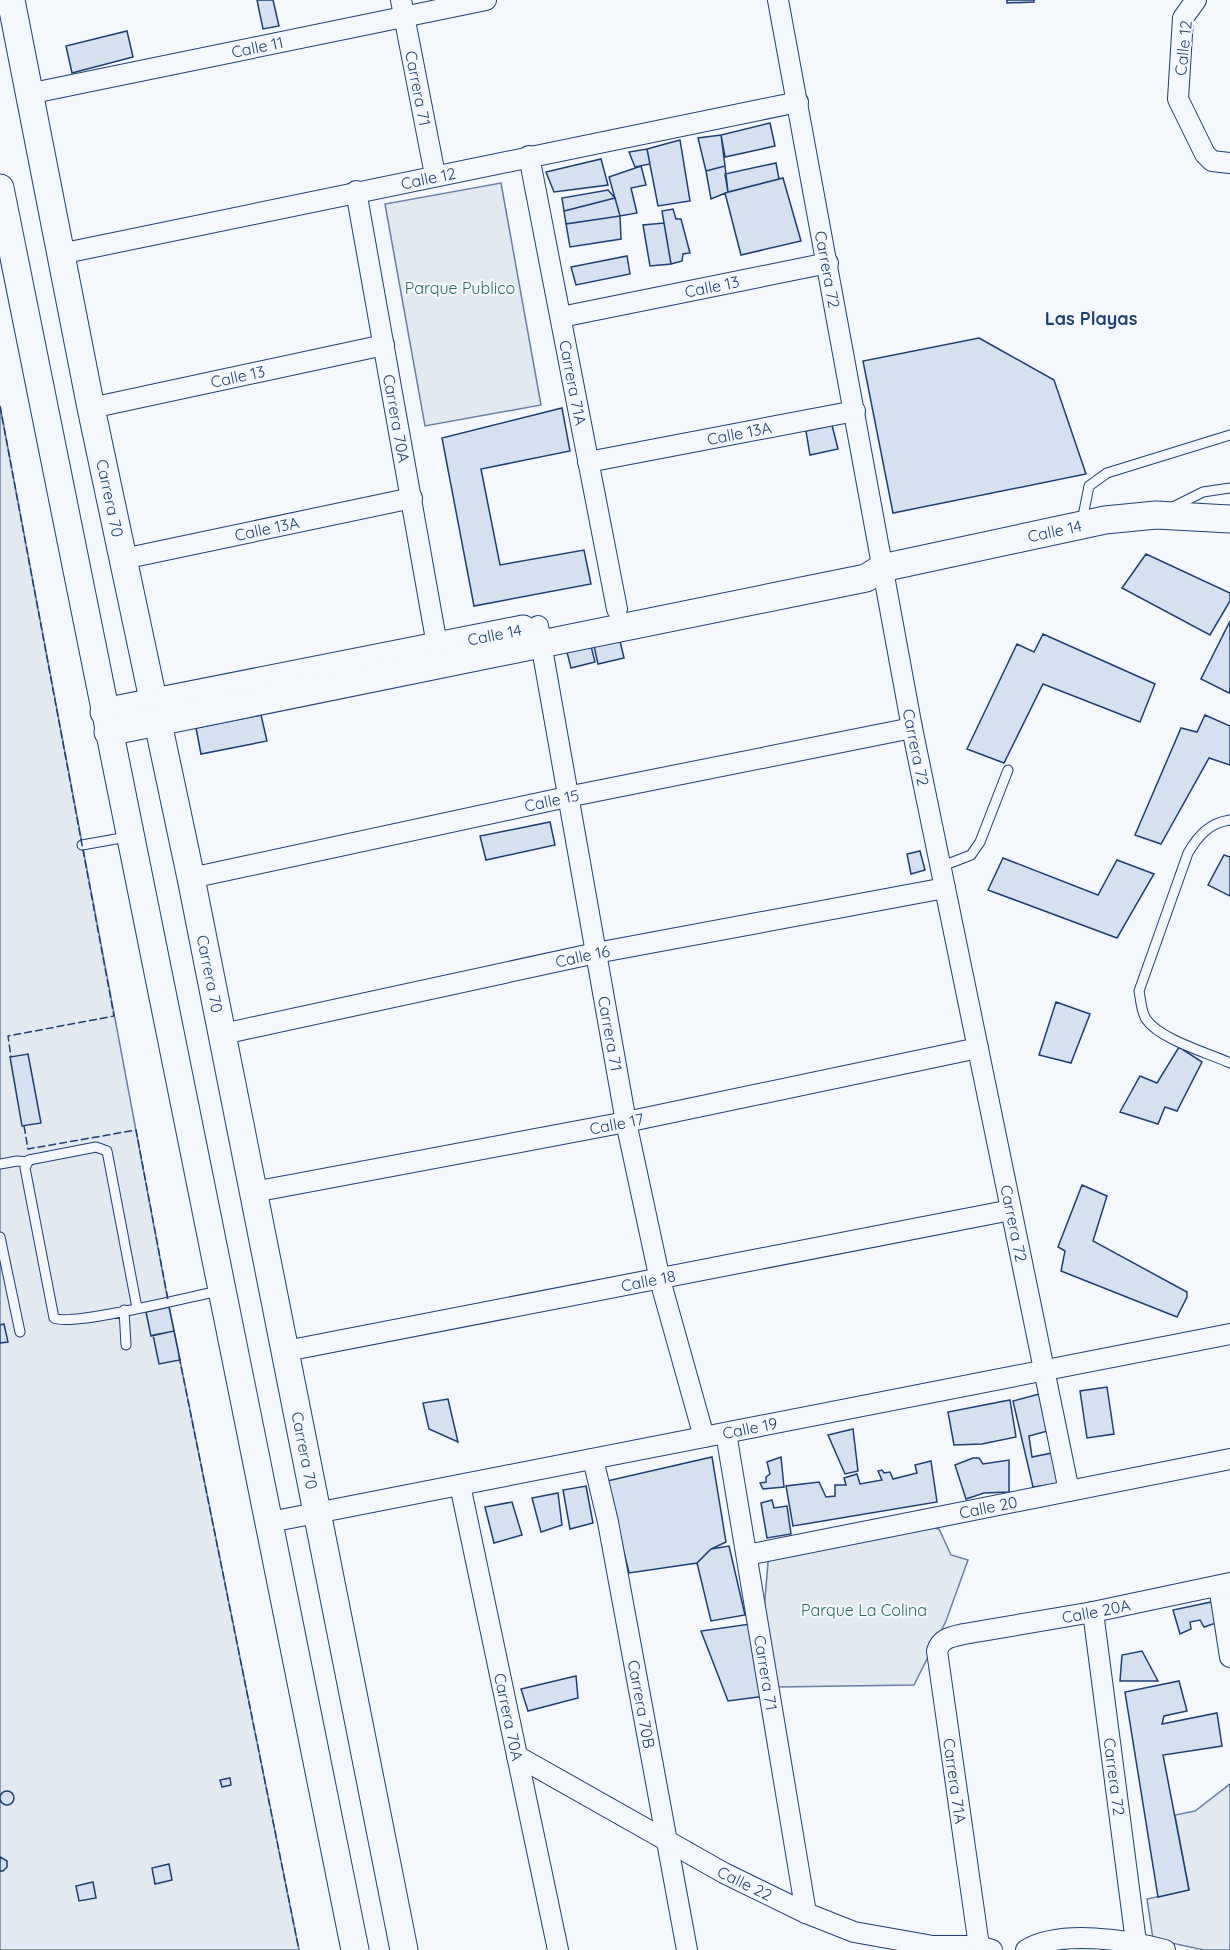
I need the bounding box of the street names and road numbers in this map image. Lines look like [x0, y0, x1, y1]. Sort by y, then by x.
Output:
street label: Calle 12 [1170, 19, 1196, 77]
street label: Calle 11 [229, 32, 285, 62]
street label: Carrera 71 [401, 49, 435, 128]
street label: Calle 12 [399, 163, 458, 194]
street label: Carrera 72 [811, 229, 845, 310]
street label: Calle 13 [683, 271, 741, 302]
street label: Carrera 71A [555, 338, 591, 427]
street label: Calle 13 [209, 361, 267, 392]
street label: Carrera 70A [379, 373, 414, 464]
street label: Calle 13A [705, 417, 773, 449]
street label: Carrera 70 [92, 458, 128, 539]
street label: Calle 13A [233, 512, 301, 545]
street label: Calle 14 [1026, 515, 1084, 546]
street label: Calle 14 [466, 620, 523, 650]
street label: Carrera 72 [899, 707, 934, 788]
street label: Calle 15 [523, 785, 581, 816]
street label: Carrera 70 [193, 933, 228, 1015]
street label: Calle 16 [553, 941, 612, 972]
street label: Carrera 71 [594, 994, 627, 1073]
street label: Calle 17 [588, 1109, 646, 1139]
street label: Carrera 72 [996, 1183, 1032, 1264]
street label: Calle 18 [619, 1265, 677, 1296]
street label: Carrera 70 [287, 1410, 322, 1491]
street label: Calle 19 [721, 1413, 779, 1443]
street label: Calle 20 [957, 1491, 1019, 1523]
street label: Calle 20A [1060, 1594, 1132, 1627]
street label: Carrera 71 [750, 1634, 782, 1712]
street label: Carrera 70B [624, 1658, 660, 1750]
street label: Carrera 70A [490, 1671, 528, 1763]
street label: Carrera 72 [1099, 1736, 1129, 1817]
street label: Carrera 71A [939, 1737, 971, 1825]
street label: Calle 22 [714, 1861, 776, 1905]

